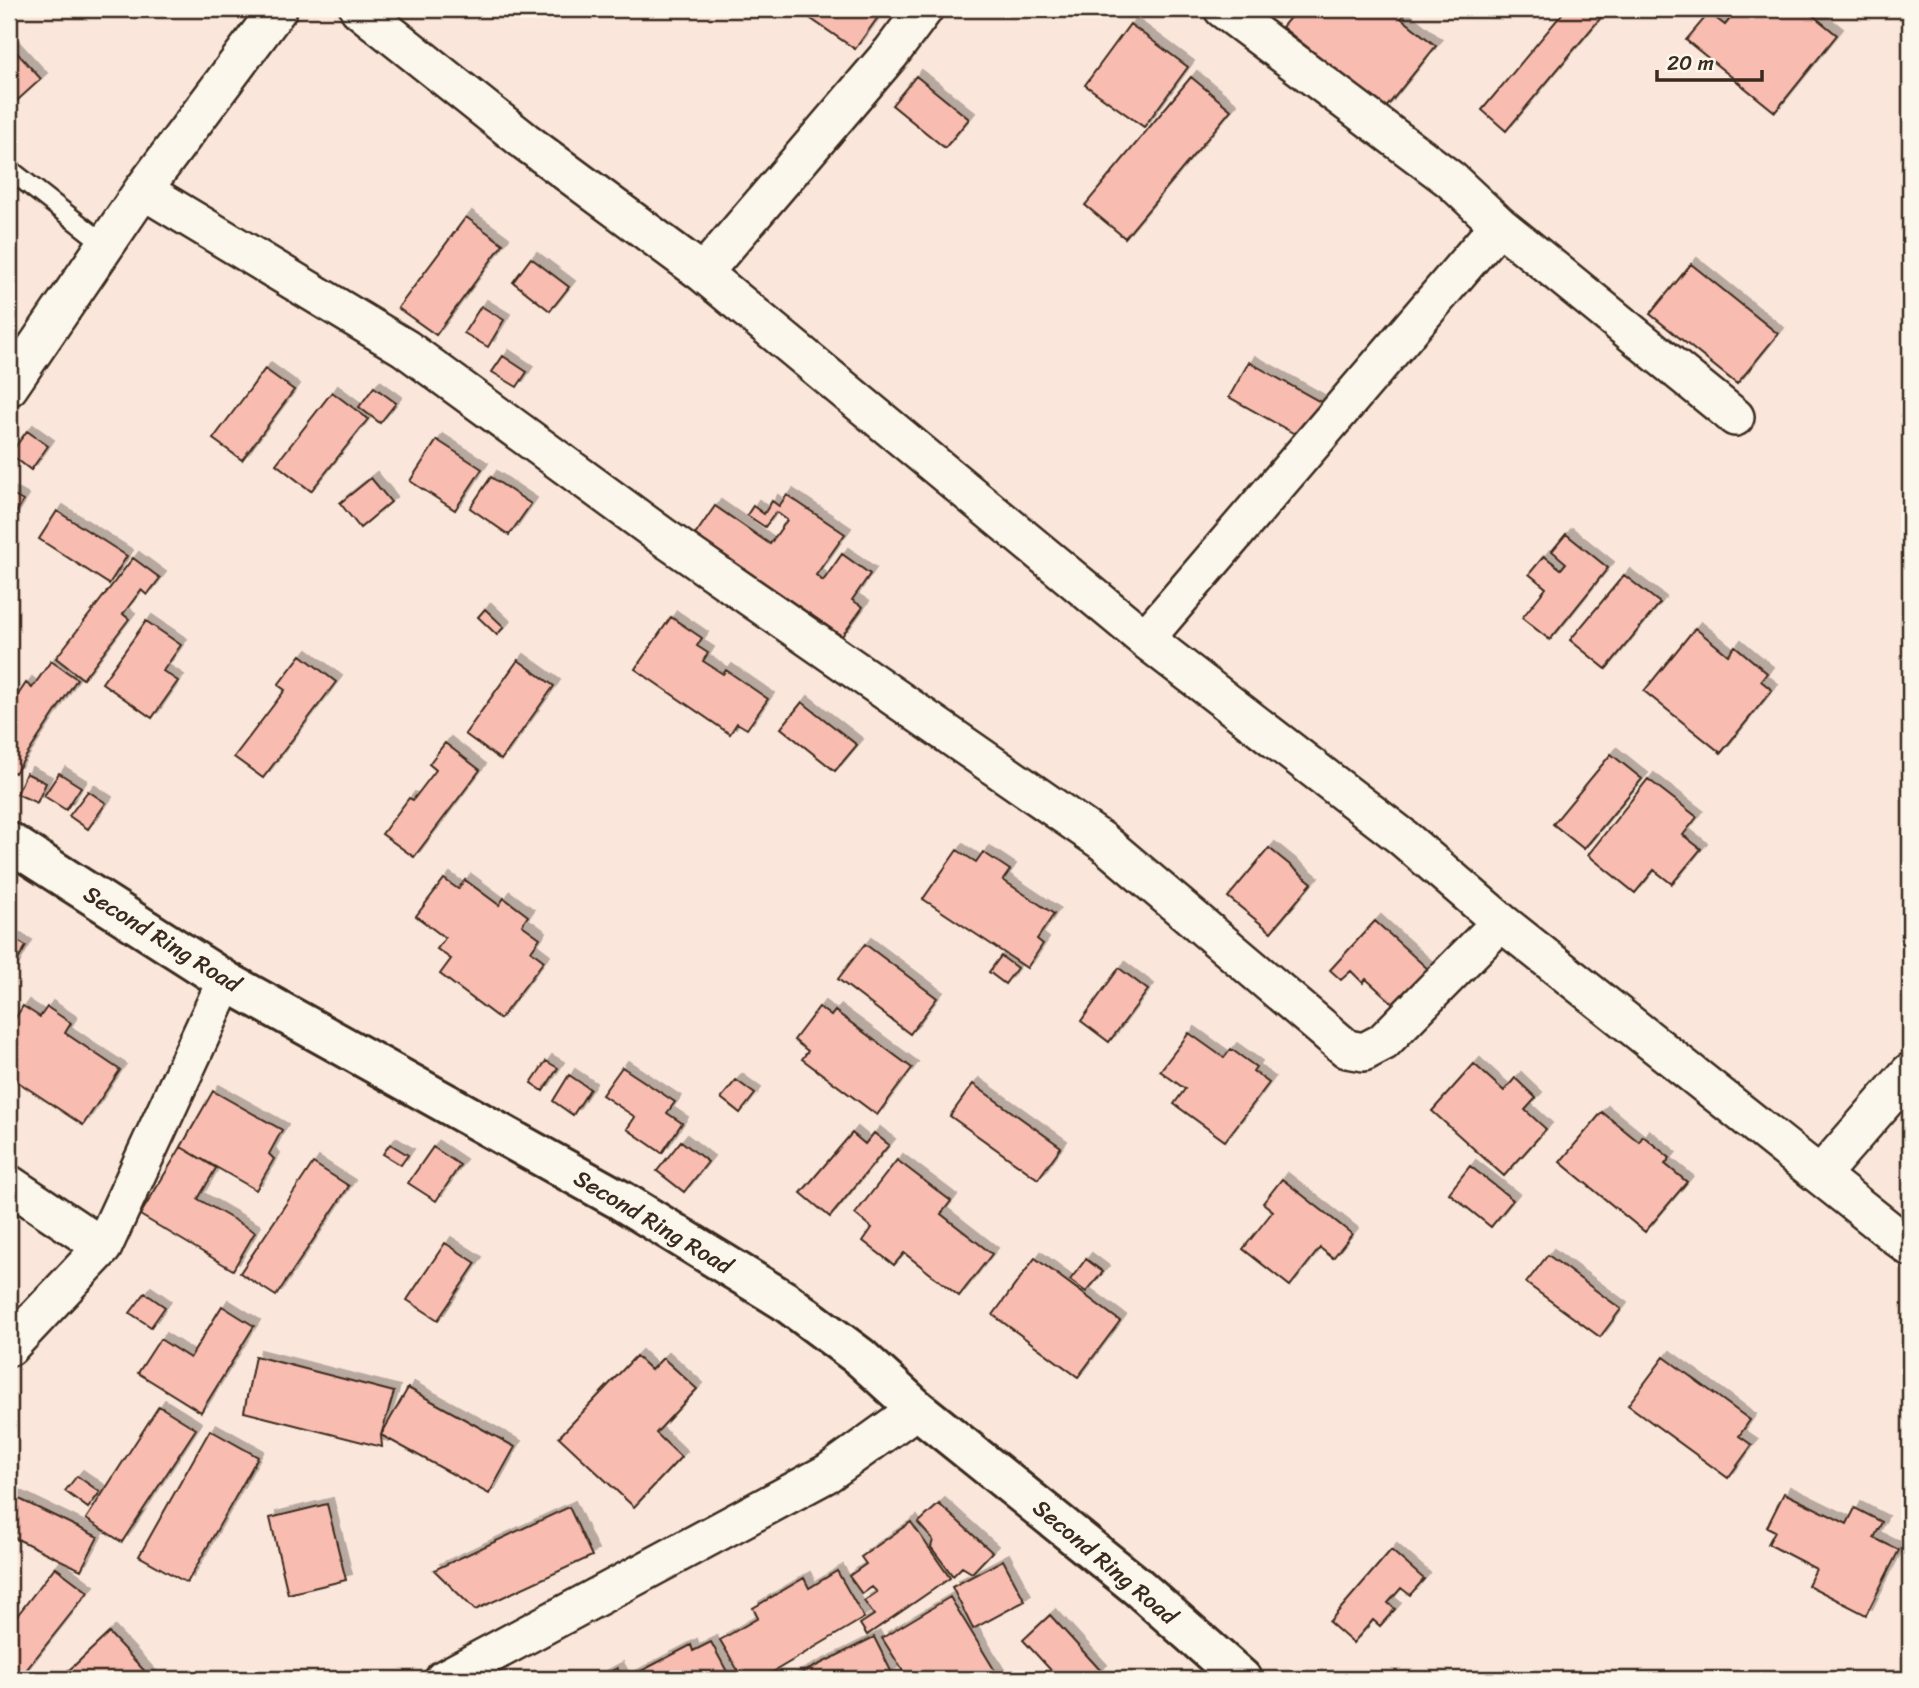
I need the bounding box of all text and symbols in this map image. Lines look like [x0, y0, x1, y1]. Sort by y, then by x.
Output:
scale bar [1657, 38, 1762, 82]
text: 20 m [1667, 44, 1714, 82]
street label: Second Ring Road [75, 874, 251, 1005]
street label: Second Ring Road [565, 1158, 742, 1287]
street label: Second Ring Road [1023, 1489, 1188, 1637]

